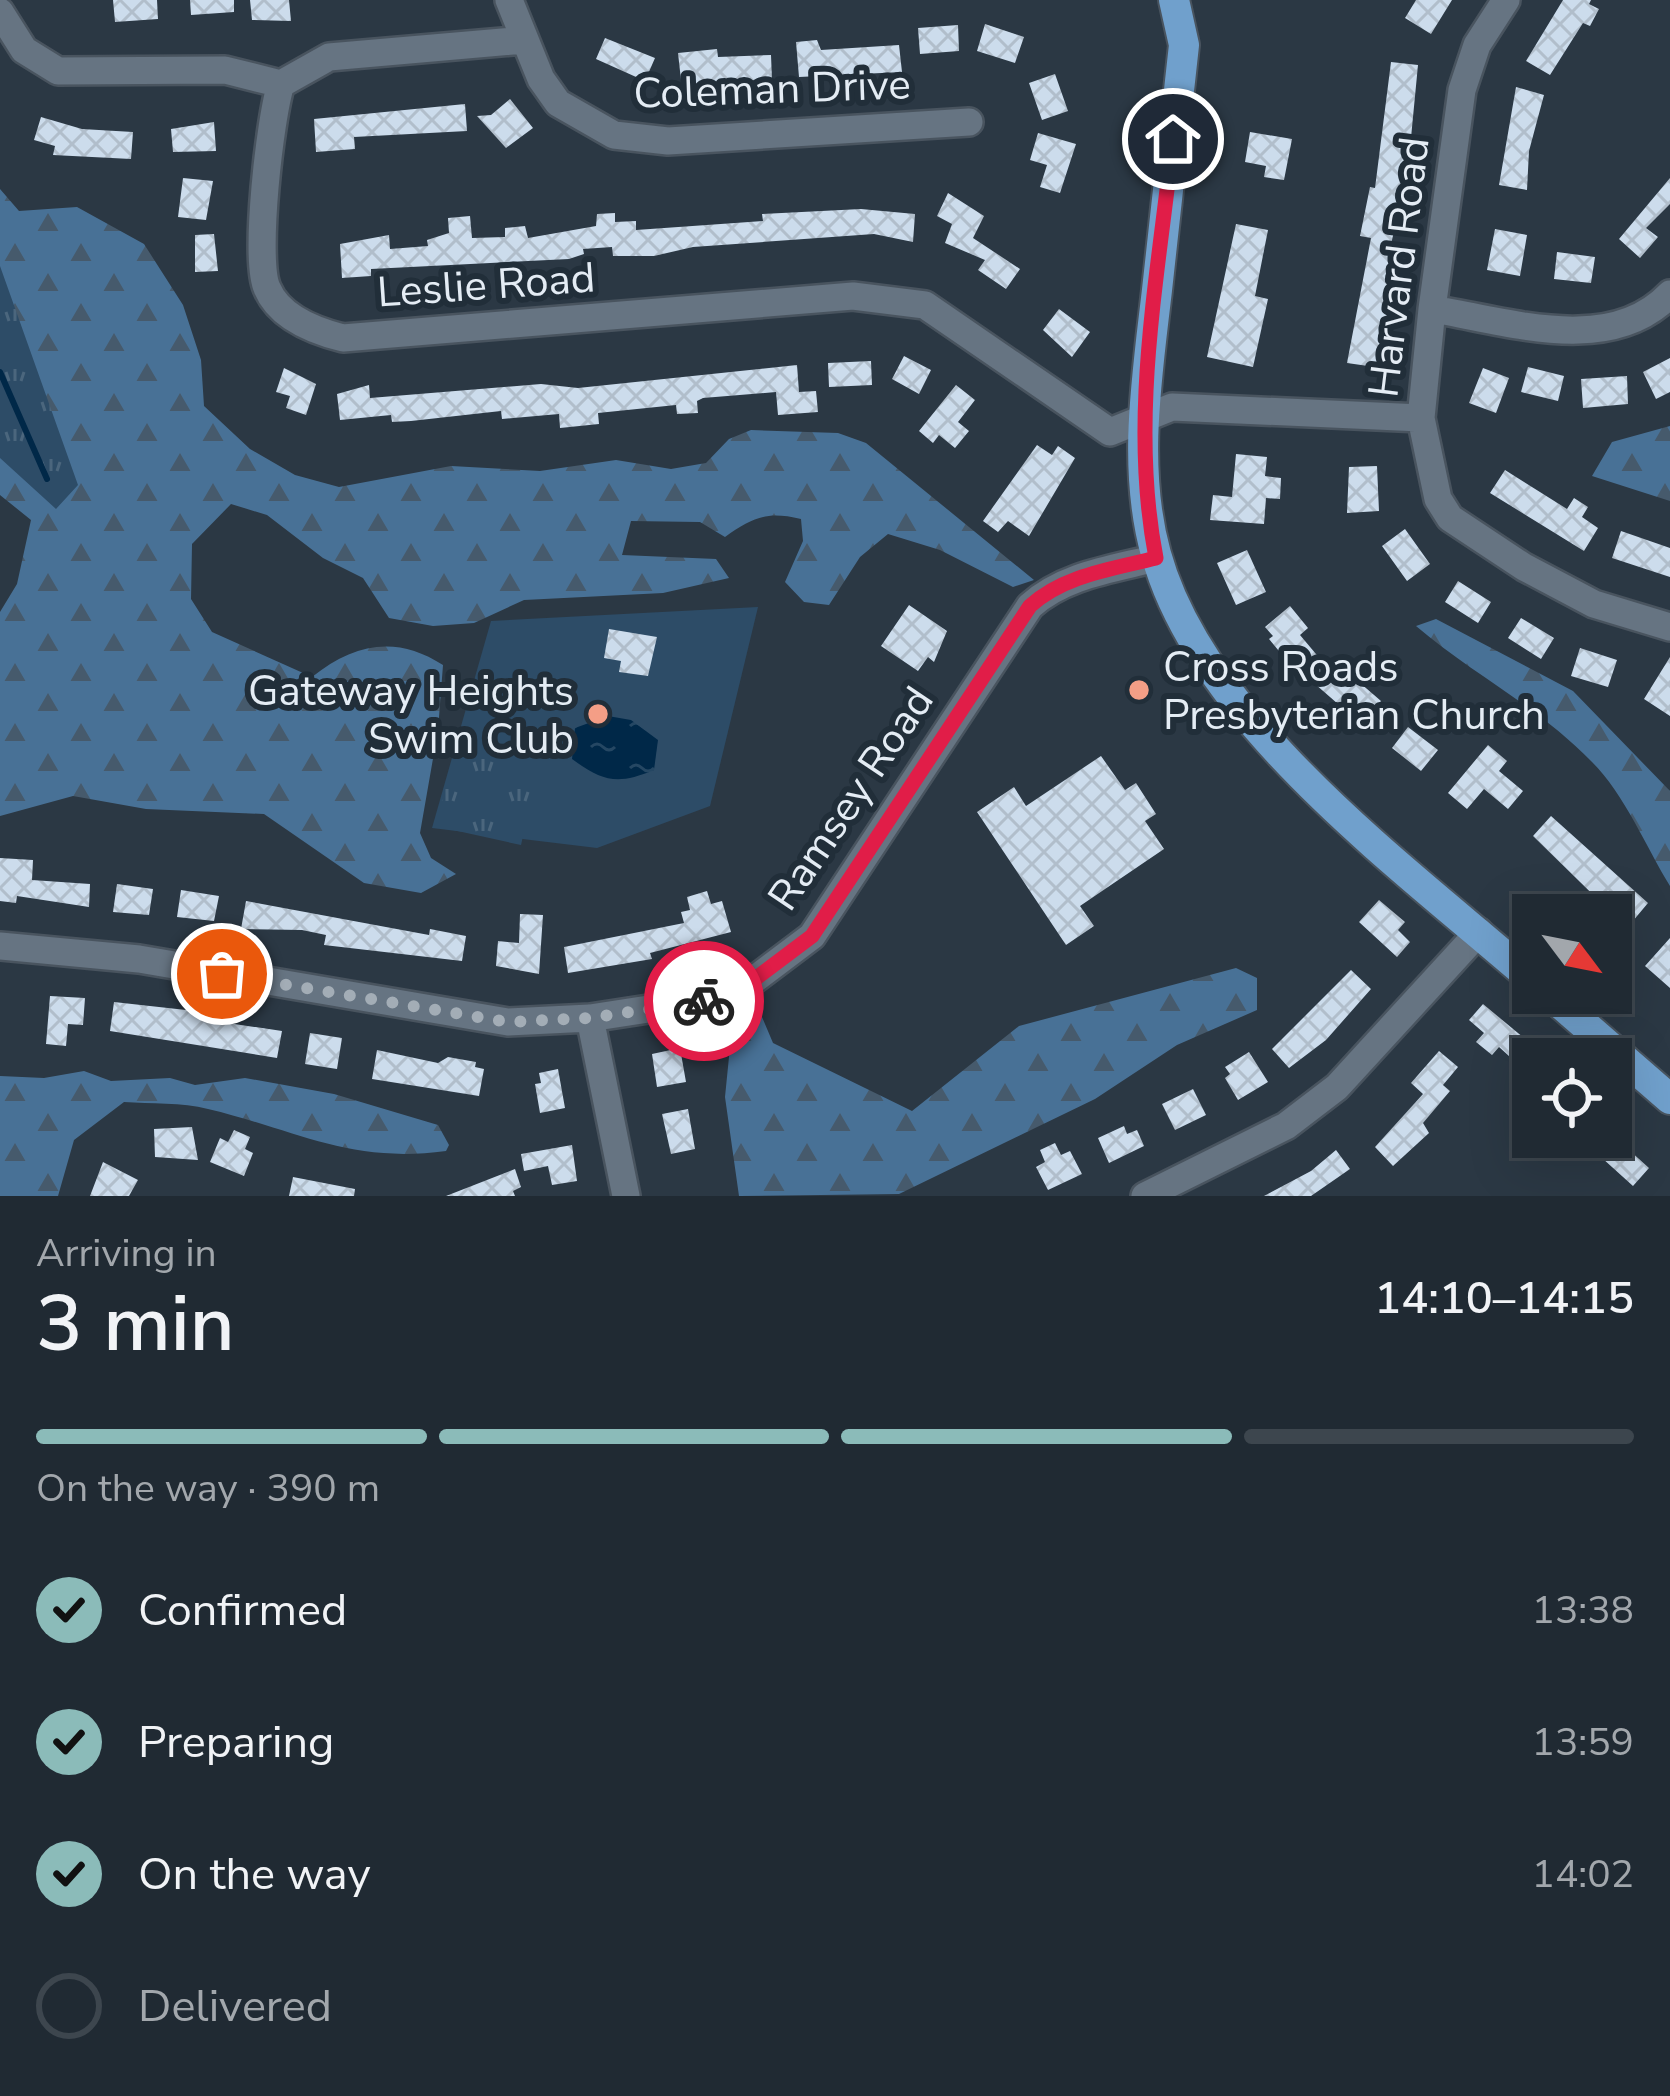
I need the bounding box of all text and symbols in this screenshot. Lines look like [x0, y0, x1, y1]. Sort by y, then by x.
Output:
street label: Coleman Drive [633, 56, 912, 123]
pin [1122, 88, 1224, 190]
icon: home [1140, 106, 1206, 172]
street label: Harvard Road [1355, 134, 1444, 401]
street label: Leslie Road [375, 249, 597, 322]
place label: Cross Roads Presbyterian Church [1163, 639, 1545, 744]
place label: Gateway Heights Swim Club [248, 663, 574, 768]
street label: Ramsey Road [755, 676, 947, 922]
marker: Cross Roads Presbyterian Church [1126, 677, 1152, 703]
marker: Gateway Heights Swim Club [585, 701, 611, 727]
north arrow [1512, 894, 1632, 1014]
map controls [1512, 894, 1632, 1158]
pin [171, 923, 273, 1025]
icon: bag [189, 941, 255, 1007]
courier [644, 941, 764, 1061]
icon: bike [671, 968, 737, 1034]
button: locate [1512, 1038, 1632, 1158]
text: Arriving in [36, 1227, 217, 1280]
text: 14:10–14:15 [1374, 1268, 1634, 1329]
text: 3 min [36, 1271, 235, 1378]
text: On the way · 390 m [36, 1462, 380, 1515]
icon: check [36, 1577, 102, 1643]
text: Confirmed [138, 1580, 347, 1641]
text: 13:38 [1532, 1584, 1634, 1637]
icon: check [36, 1709, 102, 1775]
text: Preparing [138, 1712, 334, 1773]
text: 13:59 [1532, 1716, 1634, 1769]
icon: check [36, 1841, 102, 1907]
text: On the way [138, 1844, 371, 1905]
text: 14:02 [1532, 1848, 1634, 1901]
text: Delivered [138, 1976, 332, 2037]

